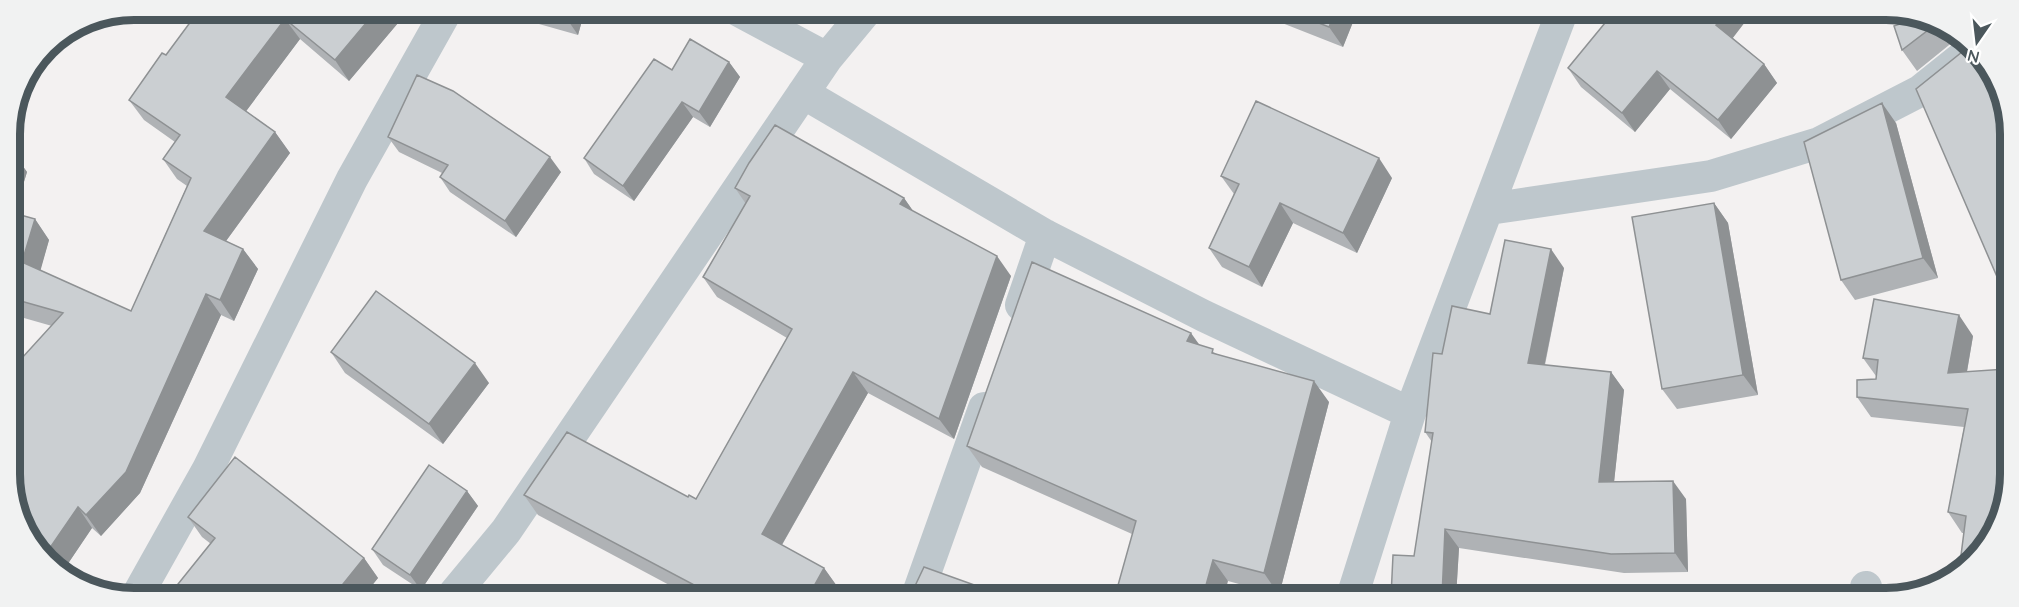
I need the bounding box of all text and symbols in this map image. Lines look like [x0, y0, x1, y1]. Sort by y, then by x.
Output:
north arrow [1947, 12, 2007, 72]
text: N [1965, 45, 1981, 68]

